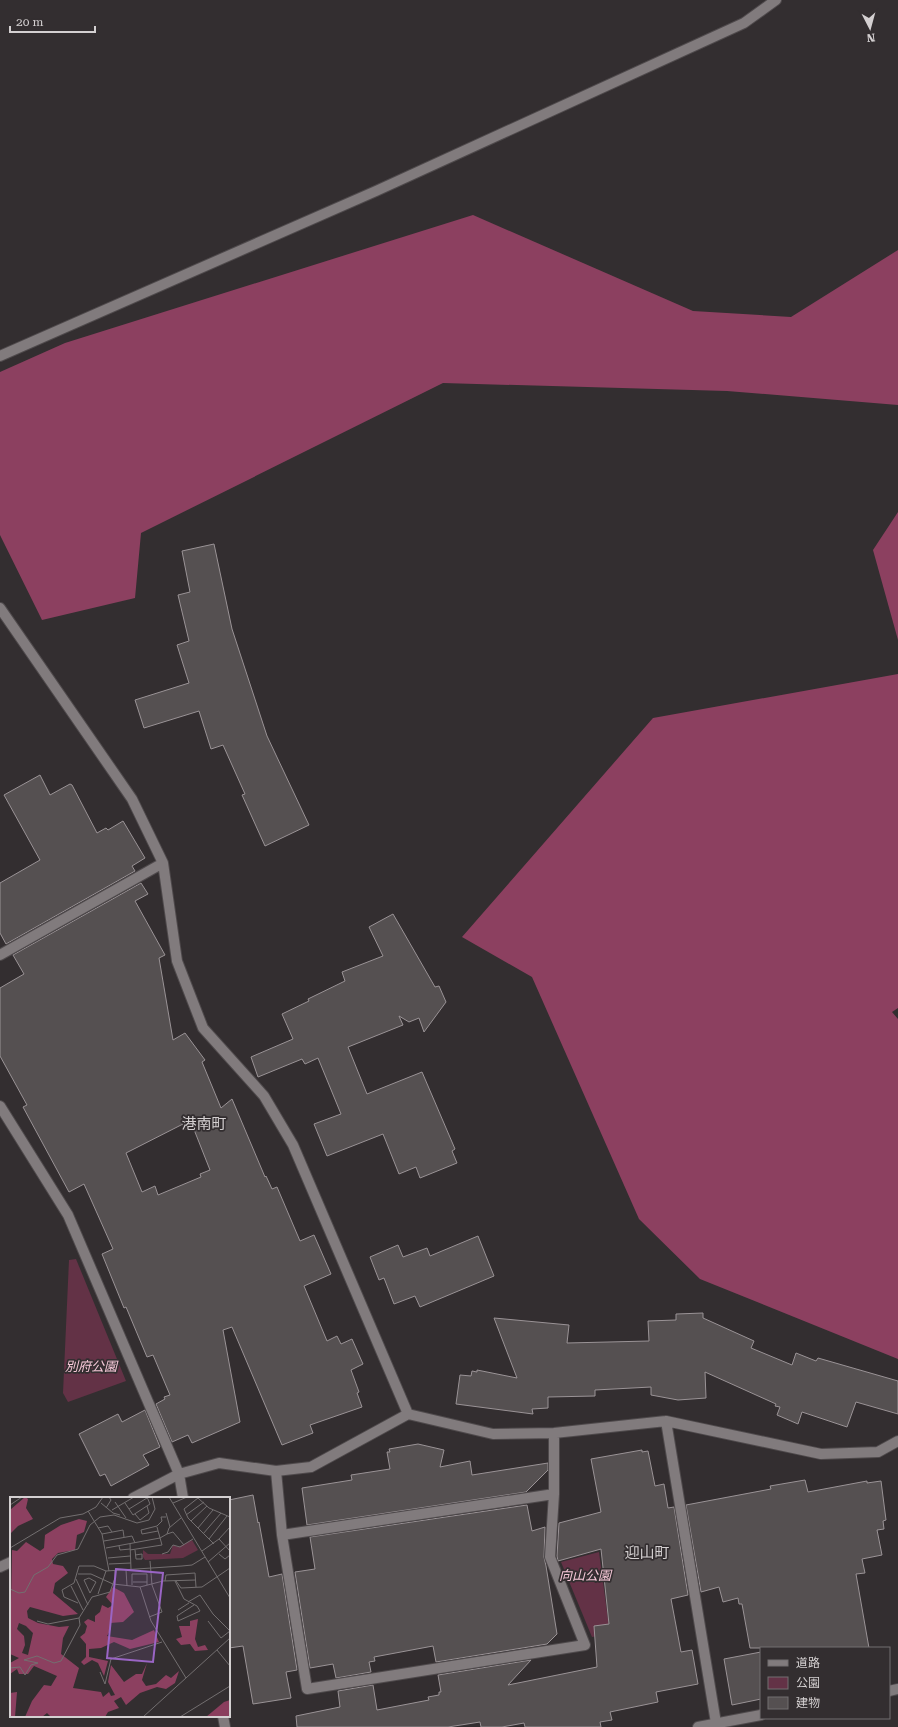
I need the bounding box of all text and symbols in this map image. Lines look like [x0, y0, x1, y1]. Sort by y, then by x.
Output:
scale bar [10, 8, 95, 34]
north arrow [850, 8, 890, 48]
text: 20 m [16, 15, 43, 29]
text: N [866, 31, 876, 44]
district label: 港南町 [181, 1115, 227, 1133]
park label: 別府公園 [65, 1359, 119, 1374]
inset map [10, 1497, 230, 1717]
district label: 迎山町 [624, 1544, 670, 1562]
park label: 向山公園 [559, 1568, 613, 1583]
legend [760, 1647, 890, 1719]
text: 道路 [796, 1656, 820, 1670]
text: 公園 [796, 1676, 820, 1690]
text: 建物 [796, 1696, 820, 1710]

